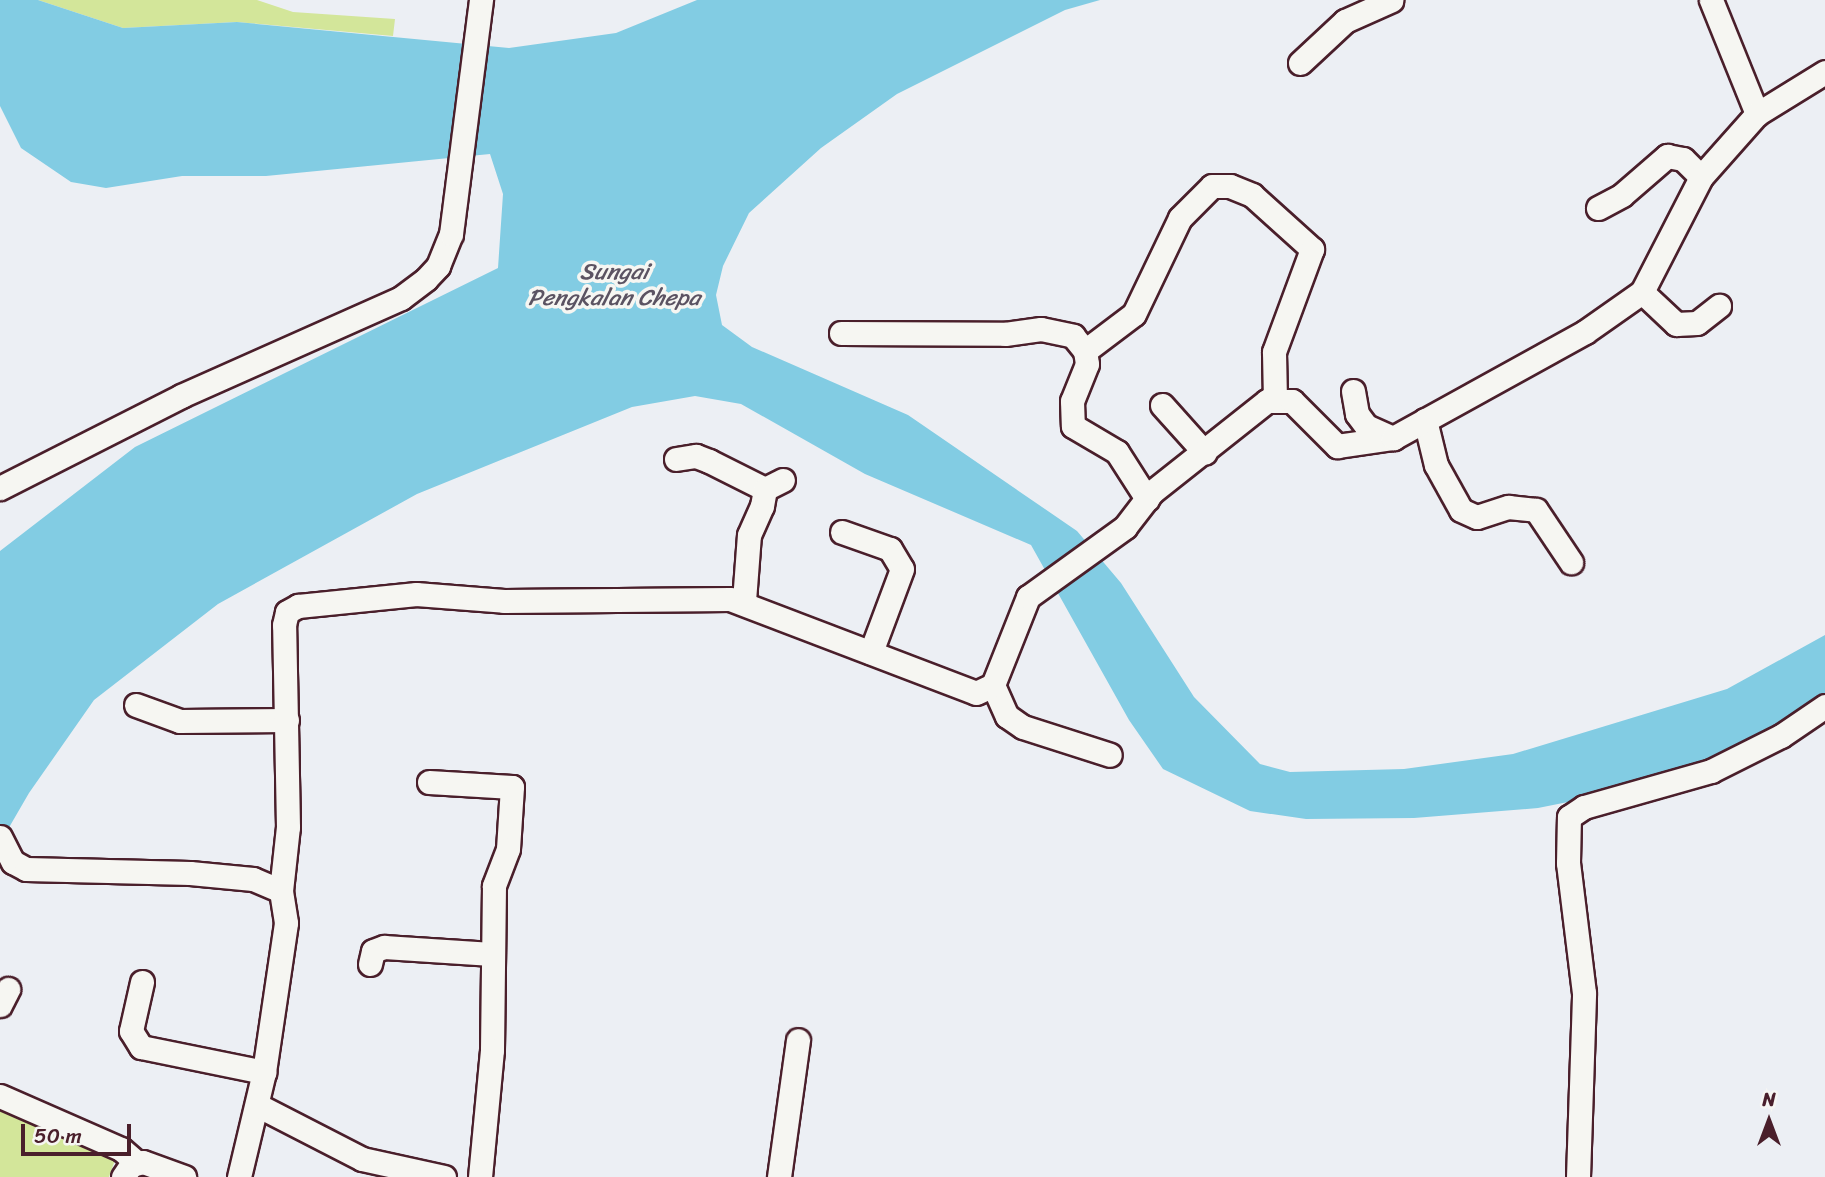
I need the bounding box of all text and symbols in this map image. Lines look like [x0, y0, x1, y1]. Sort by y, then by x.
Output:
water label: Sungai Pengkalan Chepa [528, 258, 700, 312]
text: N [1762, 1083, 1776, 1116]
north arrow [1734, 1086, 1804, 1156]
scale bar [24, 1110, 135, 1154]
text: 50 m [34, 1117, 82, 1155]

